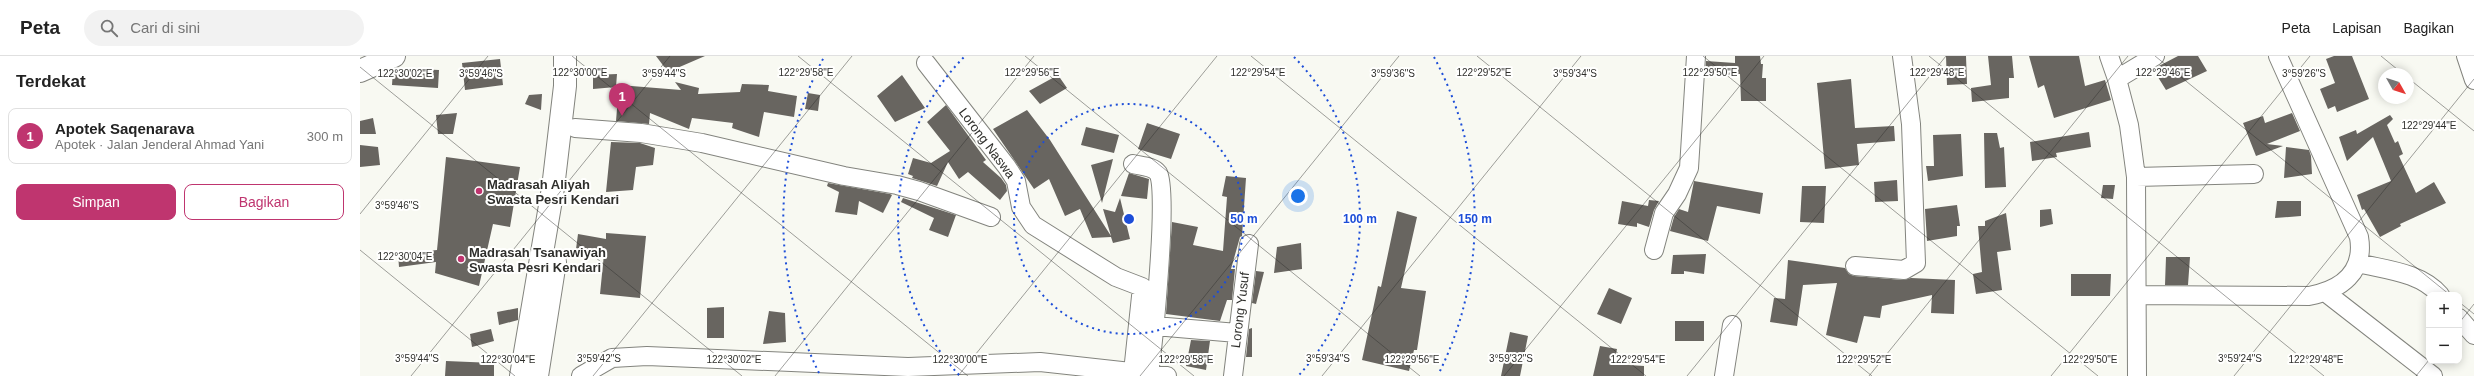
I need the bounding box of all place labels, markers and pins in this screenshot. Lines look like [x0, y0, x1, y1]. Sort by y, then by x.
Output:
pin: 1 [609, 83, 635, 116]
place label: Madrasah Aliyah Swasta Pesri Kendari [487, 177, 619, 207]
marker: Madrasah Aliyah Swasta Pesri Kendari [474, 186, 484, 196]
centre of rings [1122, 212, 1136, 226]
place label: Madrasah Tsanawiyah Swasta Pesri Kendari [469, 245, 606, 275]
marker: Madrasah Tsanawiyah Swasta Pesri Kendari [456, 254, 466, 264]

